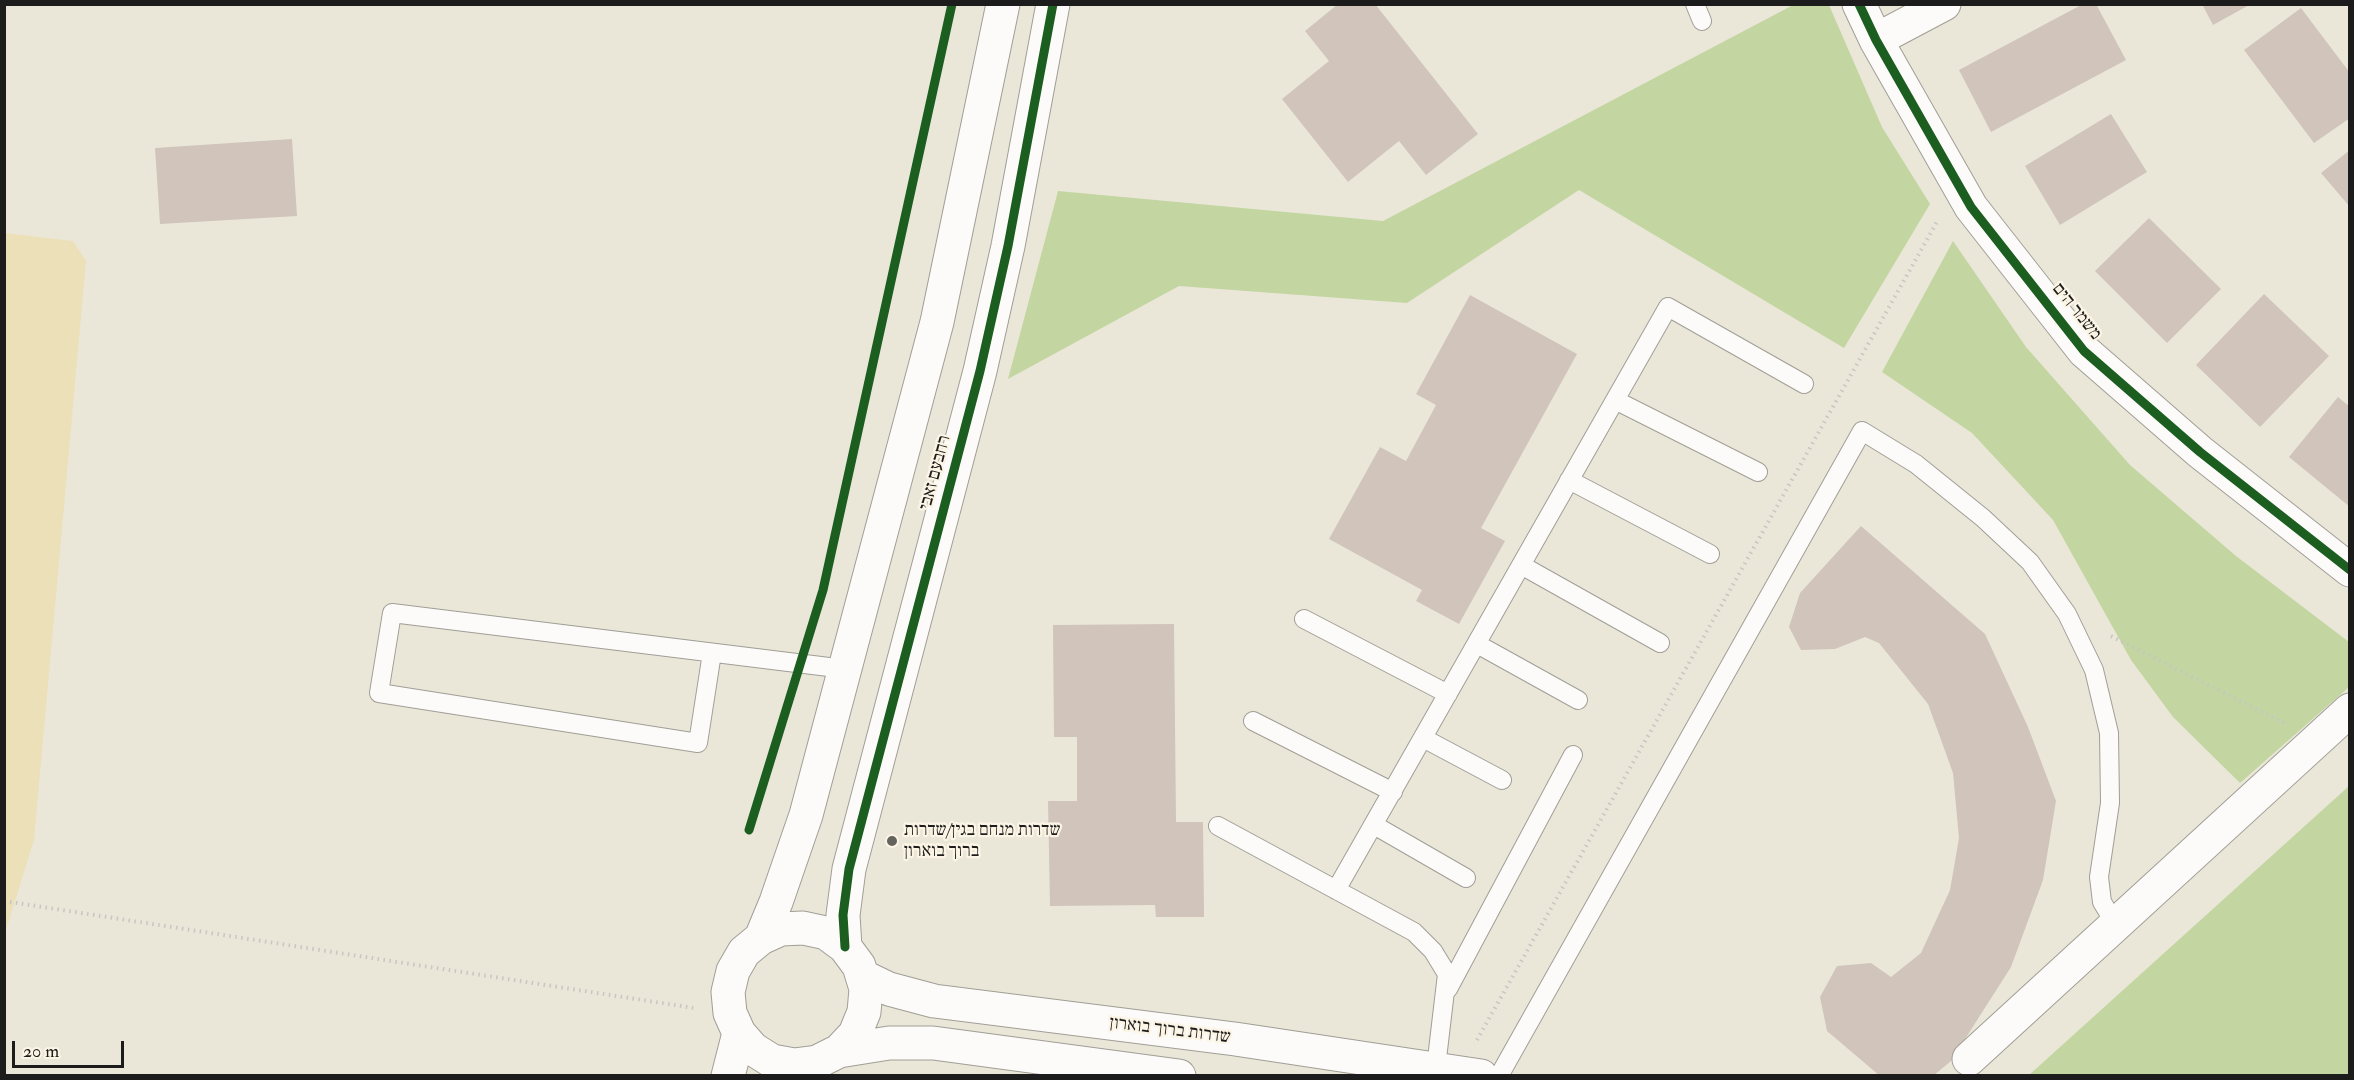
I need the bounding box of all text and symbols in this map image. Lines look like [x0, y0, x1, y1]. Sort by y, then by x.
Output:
street label: משמר הים [2047, 279, 2105, 345]
street label: רחבעם זאבי [916, 433, 956, 513]
place label: שדרות מנחם בגין/שדרות ברוך בוארון [904, 820, 1060, 862]
marker: שדרות מנחם בגין/שדרות ברוך בוארון [885, 834, 899, 848]
street label: שדרות ברוך בוארון [1108, 1013, 1232, 1049]
scale bar [15, 1029, 128, 1067]
text: 20 m [23, 1040, 59, 1063]

